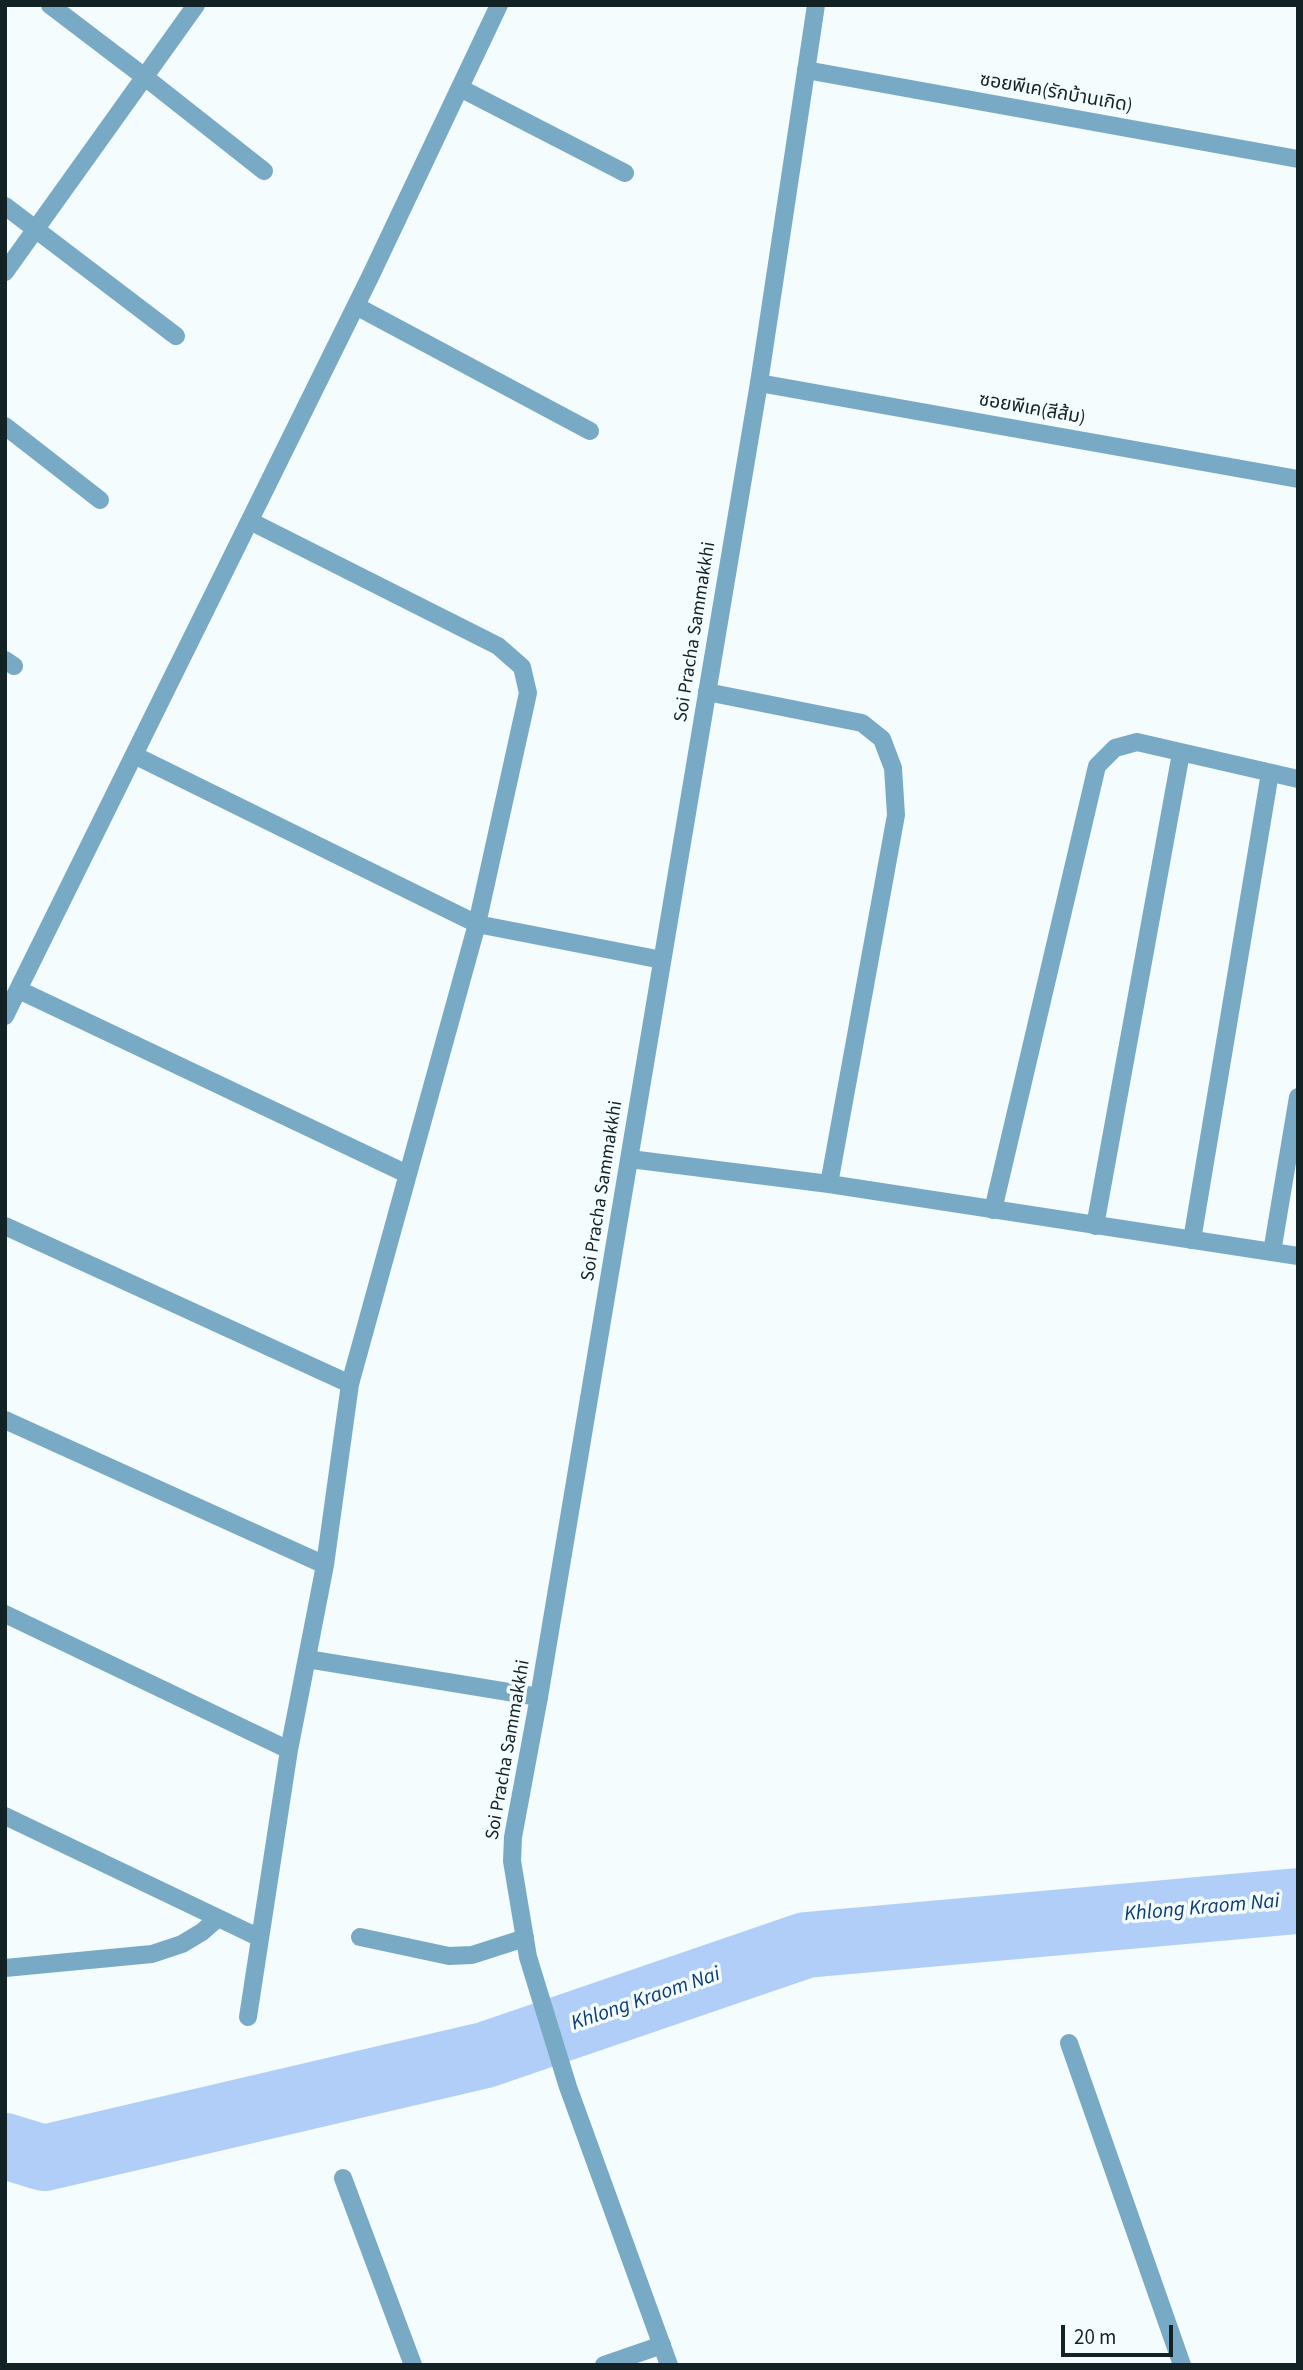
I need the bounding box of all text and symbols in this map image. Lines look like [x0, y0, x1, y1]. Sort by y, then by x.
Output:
street label: ซอยพีเค(รักบ้านเกิด) [978, 69, 1134, 119]
street label: ซอยพีเค(สีส้ม) [977, 389, 1087, 431]
street label: Soi Pracha Sammakkhi [670, 540, 722, 724]
street label: Soi Pracha Sammakkhi [577, 1099, 629, 1283]
street label: Soi Pracha Sammakkhi [482, 1658, 536, 1842]
water label: Khlong Kraom Nai [1123, 1890, 1281, 1928]
water label: Khlong Kraom Nai [568, 1963, 724, 2037]
scale bar [1065, 2310, 1177, 2354]
text: 20 m [1074, 2322, 1116, 2352]

